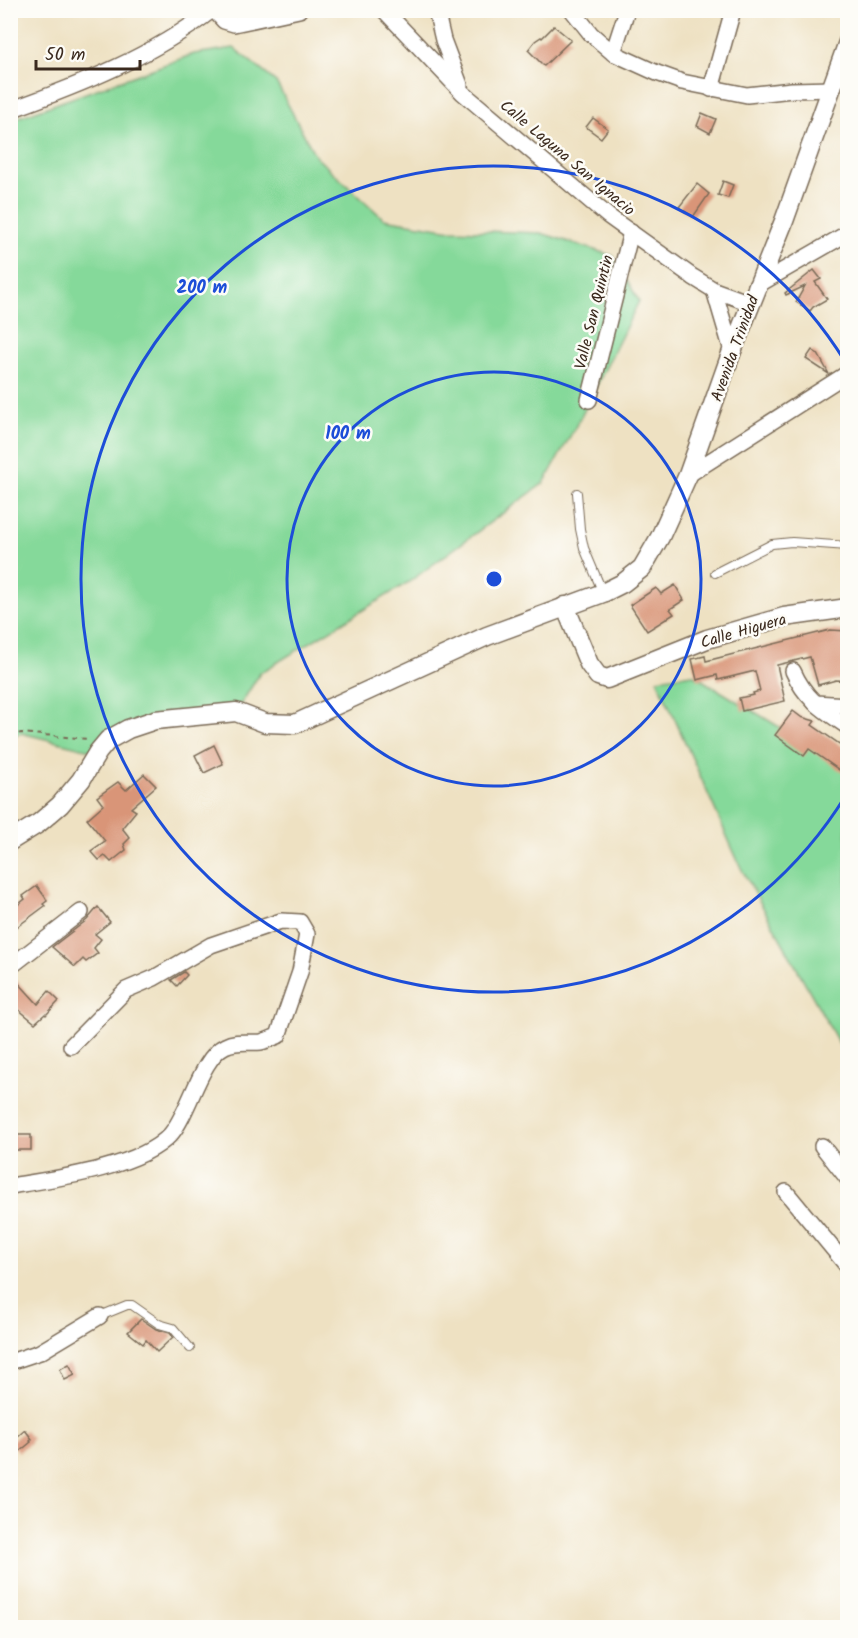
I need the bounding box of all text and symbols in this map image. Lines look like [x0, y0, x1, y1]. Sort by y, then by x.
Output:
scale bar [36, 33, 140, 71]
text: 50 m [45, 41, 85, 70]
street label: Calle Laguna San Ignacio [494, 94, 640, 222]
street label: Valle San Quintin [568, 252, 621, 372]
text: 200 m [177, 274, 228, 303]
street label: Avenida Trinidad [705, 291, 767, 405]
text: 100 m [325, 420, 371, 449]
centre of rings [484, 569, 504, 589]
street label: Calle Higuera [697, 607, 789, 656]

